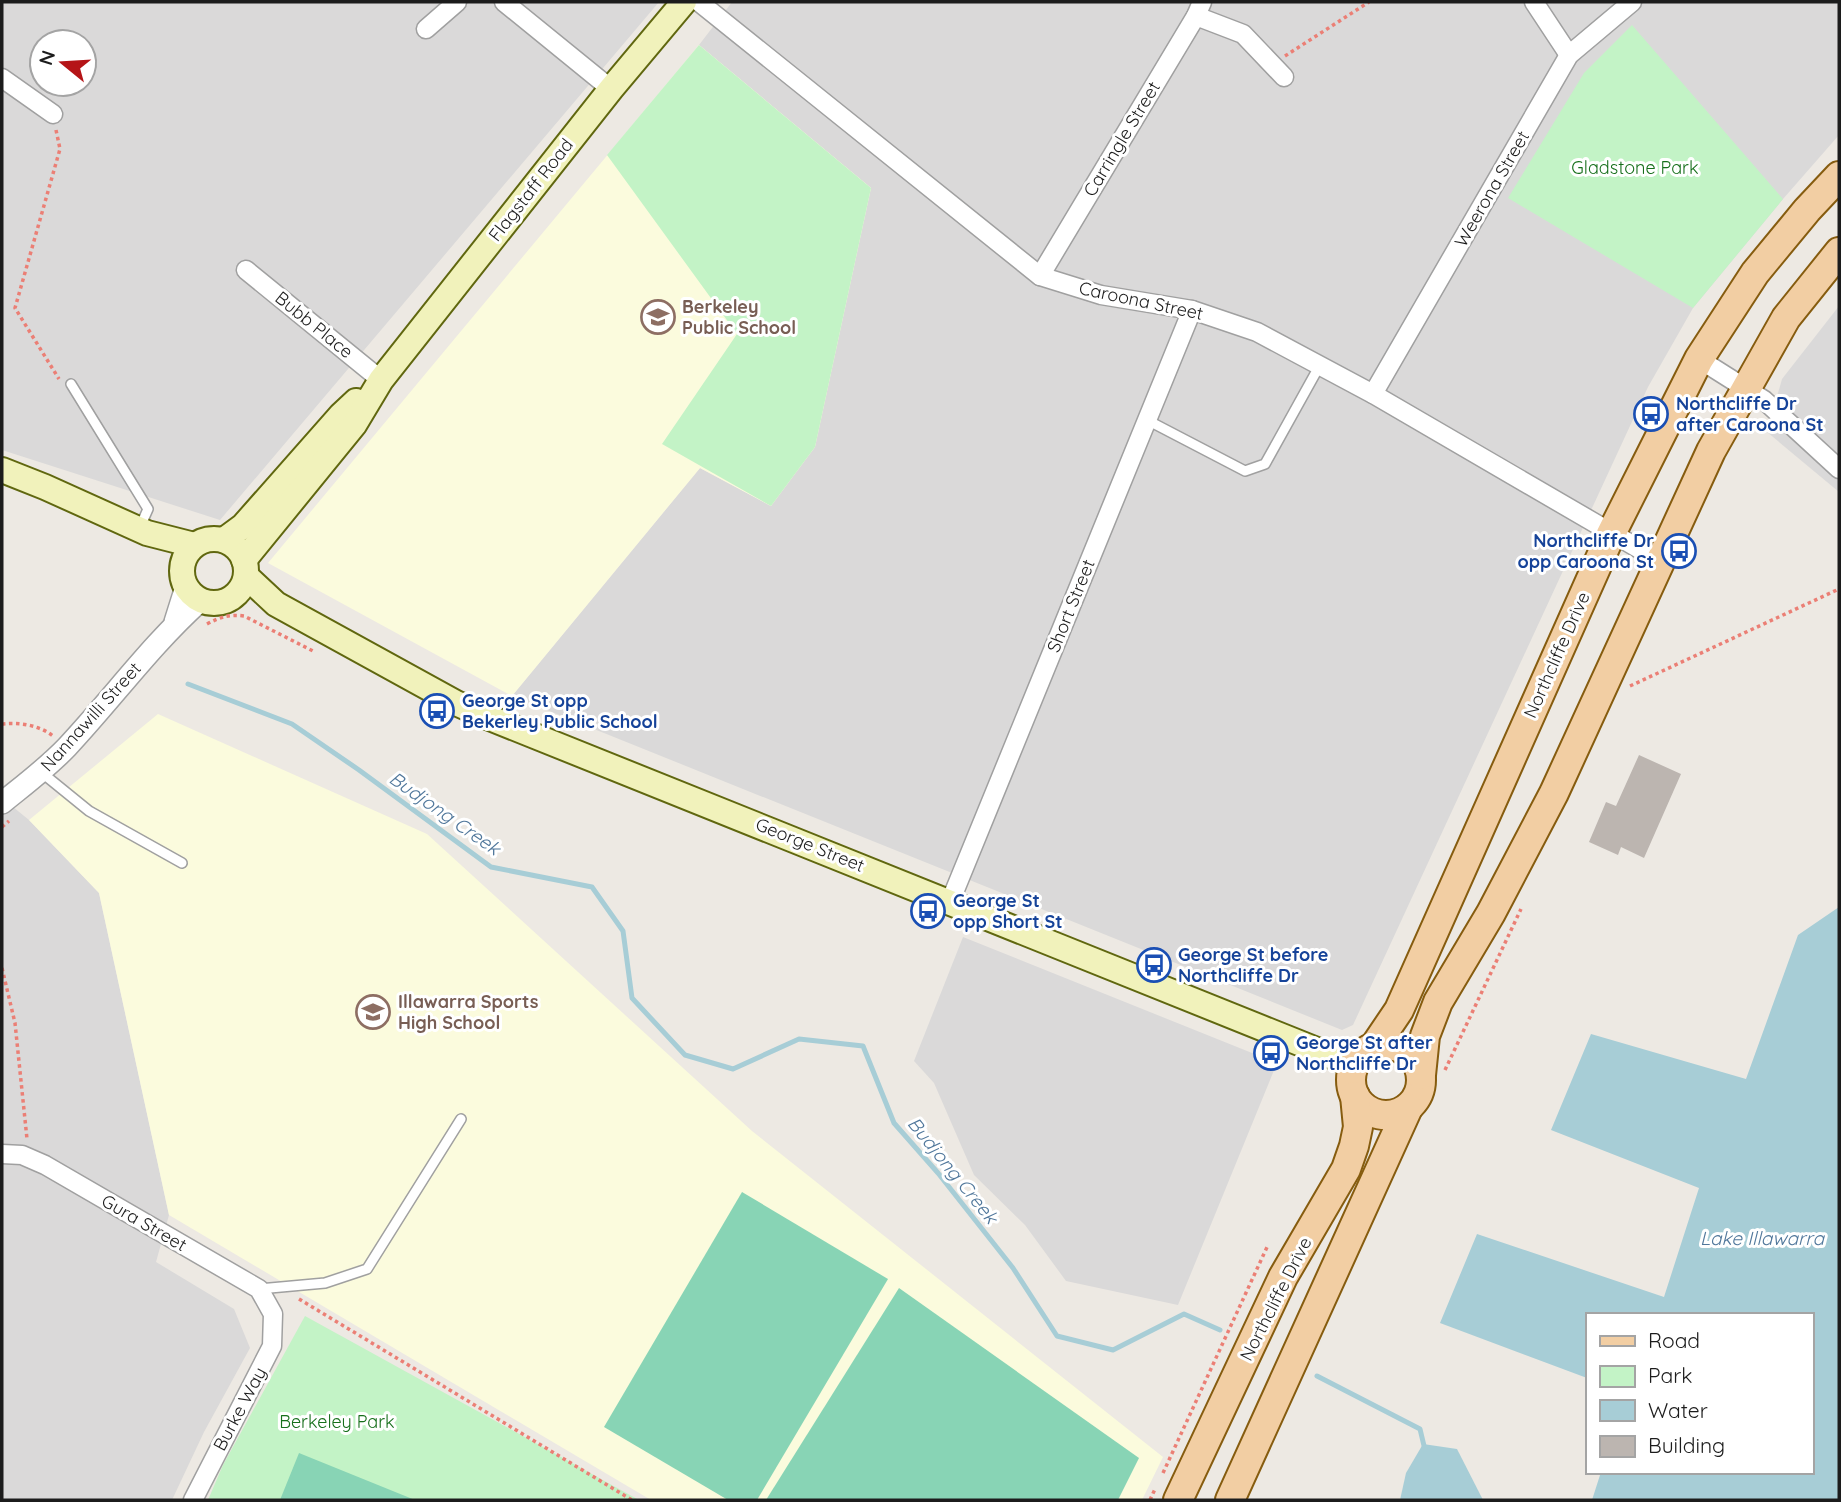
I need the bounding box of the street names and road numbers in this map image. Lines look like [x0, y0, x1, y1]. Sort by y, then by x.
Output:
street label: Carringle Street [1078, 77, 1165, 200]
street label: Weerona Street [1449, 127, 1534, 251]
street label: Flagstaff Road [483, 134, 578, 246]
street label: Caroona Street [1077, 276, 1205, 325]
street label: Bubb Place [271, 286, 358, 363]
street label: Short Street [1041, 556, 1100, 656]
street label: Northcliffe Drive [1518, 588, 1595, 722]
street label: Nannawilli Street [35, 657, 146, 776]
street label: George Street [752, 812, 868, 877]
street label: Gura Street [98, 1189, 191, 1256]
street label: Northcliffe Drive [1234, 1233, 1317, 1365]
street label: Burke Way [208, 1363, 271, 1455]

